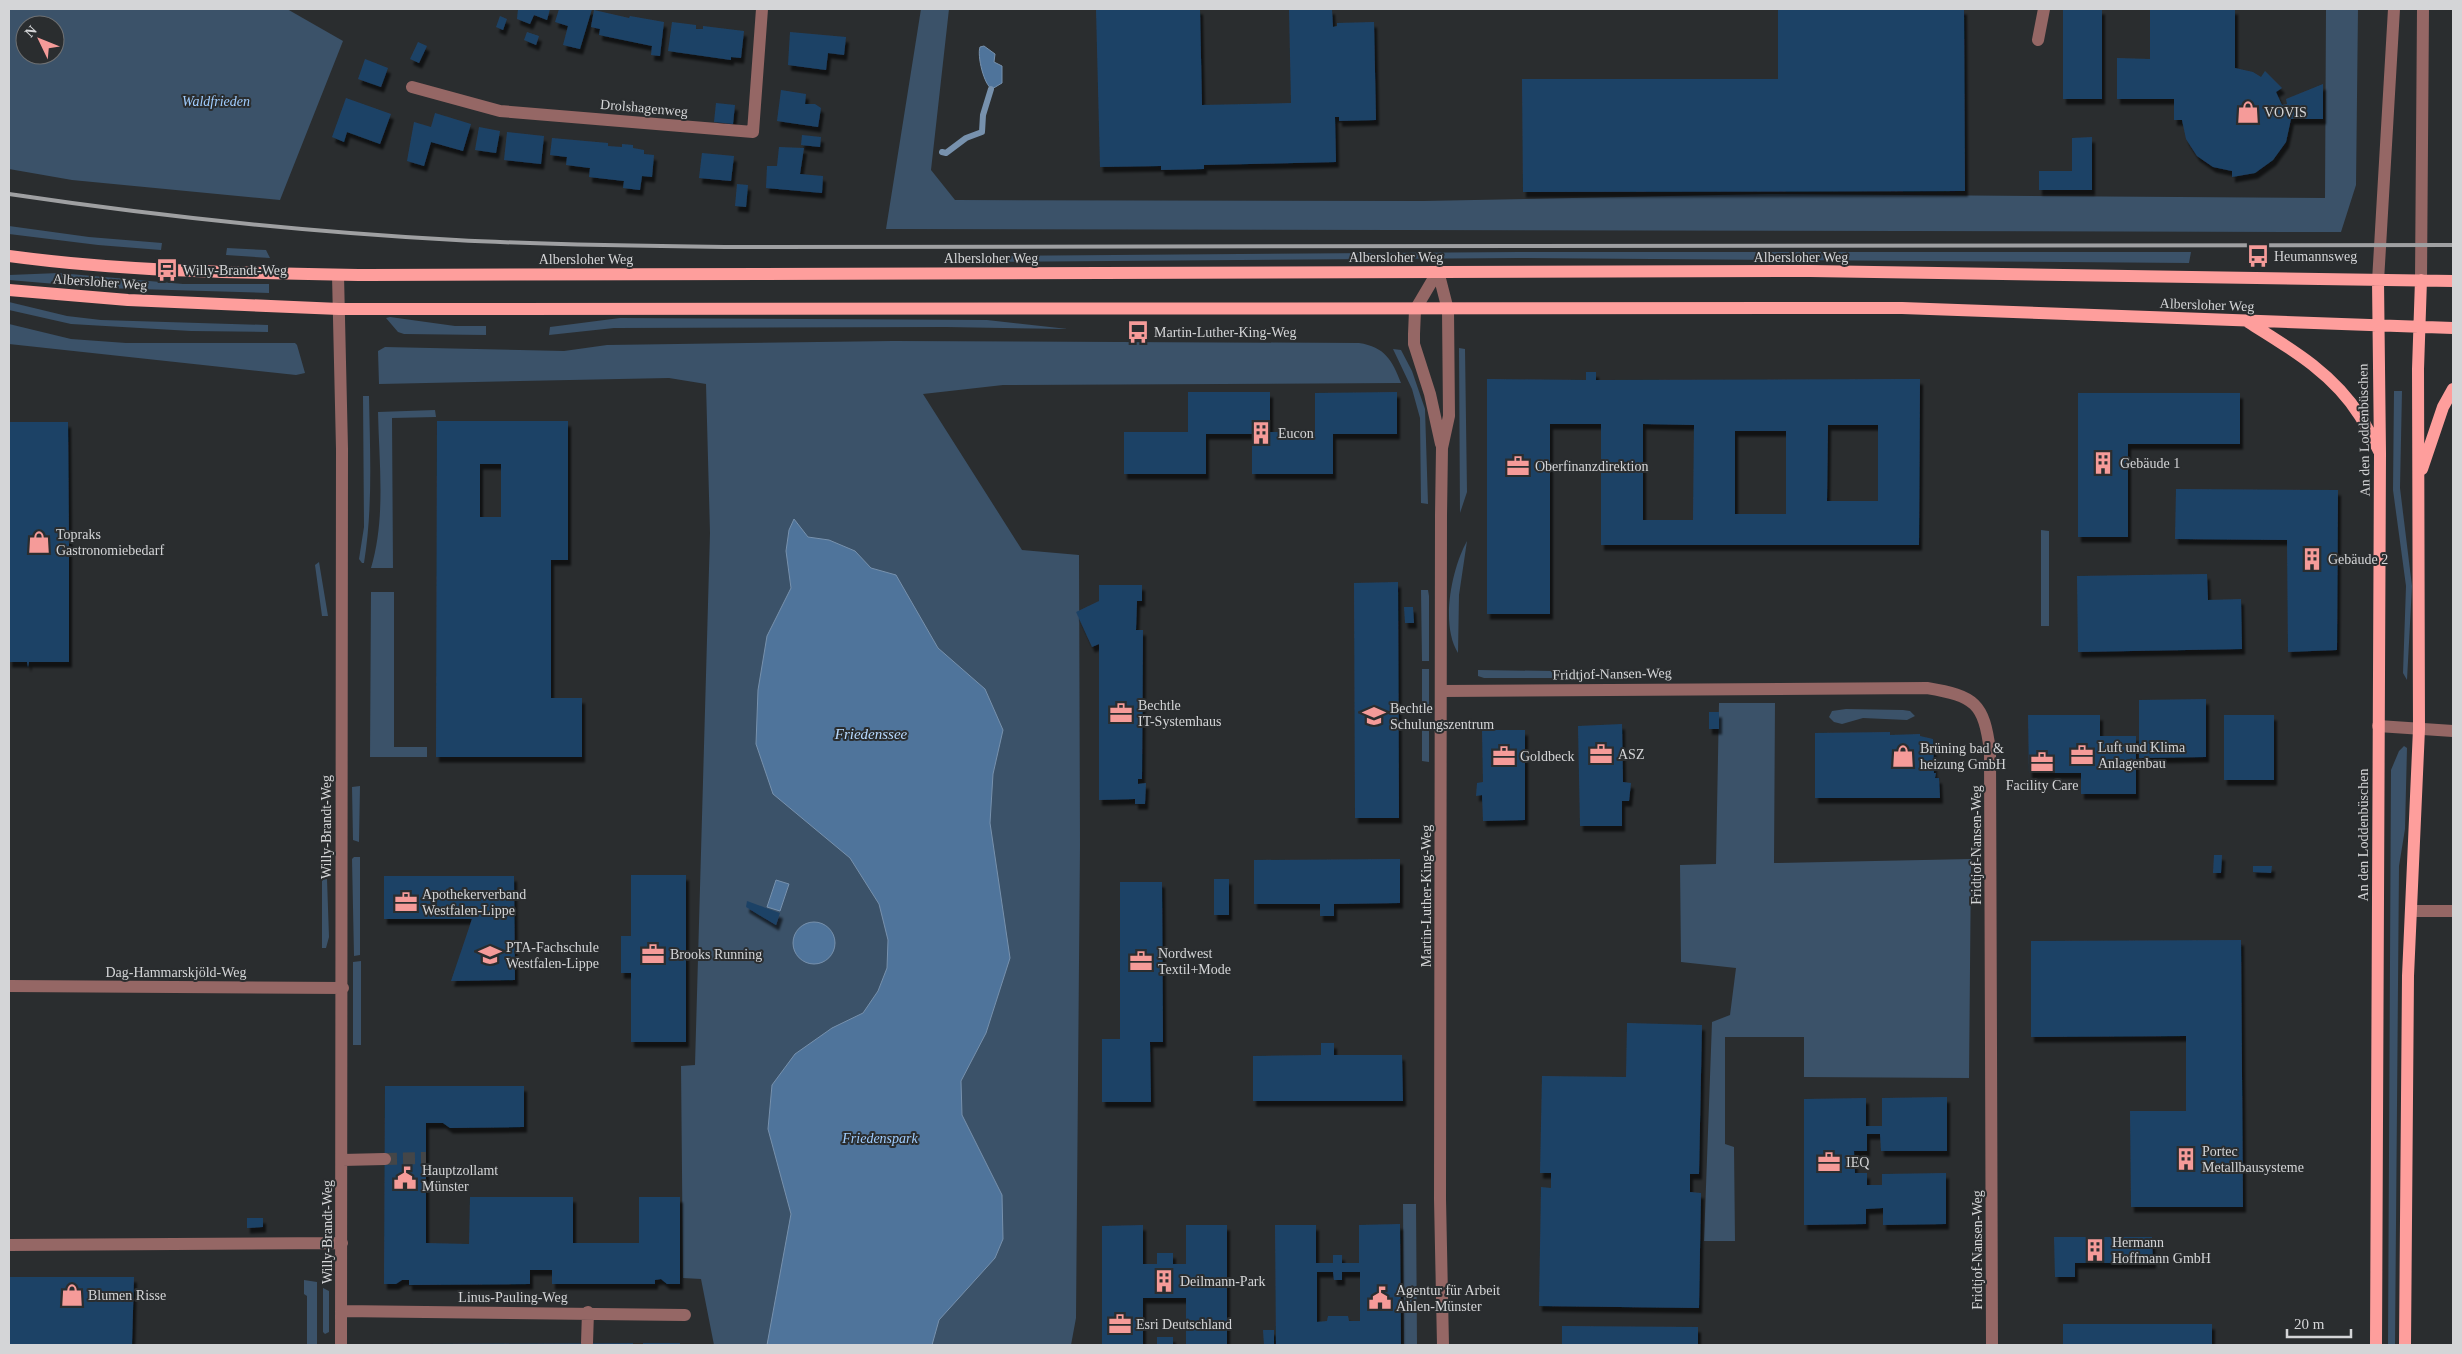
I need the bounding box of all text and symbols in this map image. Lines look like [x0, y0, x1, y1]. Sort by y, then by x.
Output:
north arrow [15, 15, 65, 65]
text: N [22, 23, 40, 40]
park label: Waldfrieden [182, 94, 250, 109]
street label: Drolshagenweg [600, 97, 688, 119]
shop icon: VOVIS [2235, 99, 2261, 125]
place label: VOVIS [2264, 105, 2307, 120]
bus stop icon: Heumannsweg [2245, 243, 2271, 269]
place label: Heumannsweg [2274, 249, 2357, 264]
street label: Albersloher Weg [1349, 250, 1443, 265]
street label: Albersloher Weg [1754, 250, 1848, 265]
street label: Albersloher Weg [944, 251, 1038, 266]
street label: Albersloher Weg [539, 252, 633, 267]
bus stop icon: Willy-Brandt-Weg [154, 257, 180, 283]
place label: Willy-Brandt-Weg [183, 263, 287, 278]
street label: Albersloher Weg [52, 271, 148, 293]
street label: Albersloher Weg [2159, 296, 2255, 314]
bus stop icon: Martin-Luther-King-Weg [1125, 319, 1151, 345]
place label: Martin-Luther-King-Weg [1154, 325, 1296, 340]
street label: An den Loddenbüschen [2355, 363, 2373, 497]
building icon: Eucon [1248, 420, 1274, 446]
place label: Eucon [1278, 426, 1314, 441]
building icon: Gebäude 1 [2090, 450, 2116, 476]
office icon: Oberfinanzdirektion [1505, 453, 1531, 479]
place label: Gebäude 1 [2120, 456, 2180, 471]
place label: Oberfinanzdirektion [1535, 459, 1649, 474]
place label: Topraks Gastronomiebedarf [56, 527, 164, 558]
shop icon: Topraks Gastronomiebedarf [26, 529, 52, 555]
building icon: Gebäude 2 [2299, 546, 2325, 572]
place label: Gebäude 2 [2328, 552, 2388, 567]
street label: Fridtjof-Nansen-Weg [1552, 665, 1672, 683]
place label: Bechtle IT-Systemhaus [1138, 698, 1221, 729]
office icon: Bechtle IT-Systemhaus [1108, 700, 1134, 726]
place label: Bechtle Schulungszentrum [1390, 701, 1494, 732]
school or university icon: Bechtle Schulungszentrum [1361, 703, 1387, 729]
water label: Friedenssee [834, 726, 908, 742]
place label: Luft und Klima Anlagenbau [2098, 740, 2186, 771]
office icon: ASZ [1588, 741, 1614, 767]
place label: Brüning bad & heizung GmbH [1920, 741, 2006, 772]
office icon: Luft und Klima Anlagenbau [2069, 742, 2095, 768]
office icon: Goldbeck [1491, 743, 1517, 769]
shop icon: Brüning bad & heizung GmbH [1890, 743, 1916, 769]
place label: ASZ [1618, 747, 1644, 762]
place label: Goldbeck [1520, 749, 1574, 764]
office icon: Facility Care [2029, 749, 2055, 775]
street label: An den Loddenbüschen [2356, 769, 2371, 901]
street label: Willy-Brandt-Weg [319, 775, 334, 879]
place label: Facility Care [2006, 778, 2078, 793]
street label: Fridtjof-Nansen-Weg [1969, 785, 1984, 905]
street label: Martin-Luther-King-Weg [1419, 825, 1434, 967]
place label: Apothekerverband Westfalen-Lippe [422, 887, 526, 918]
office icon: Apothekerverband Westfalen-Lippe [393, 889, 419, 915]
place label: PTA-Fachschule Westfalen-Lippe [506, 940, 599, 971]
office icon: Brooks Running [640, 941, 666, 967]
school or university icon: PTA-Fachschule Westfalen-Lippe [477, 942, 503, 968]
place label: Nordwest Textil+Mode [1158, 946, 1231, 977]
place label: Brooks Running [670, 947, 762, 962]
office icon: Nordwest Textil+Mode [1128, 948, 1154, 974]
street label: Dag-Hammarskjöld-Weg [105, 965, 247, 980]
park label: Friedenspark [841, 1131, 918, 1146]
place label: Portec Metallbausysteme [2202, 1144, 2304, 1175]
building icon: Portec Metallbausysteme [2173, 1146, 2199, 1172]
office icon: IEQ [1816, 1149, 1842, 1175]
place label: IEQ [1846, 1155, 1869, 1170]
place label: Hauptzollamt Münster [422, 1163, 498, 1194]
public building icon: Hauptzollamt Münster [392, 1165, 418, 1191]
street label: Willy-Brandt-Weg [320, 1180, 335, 1284]
street label: Fridtjof-Nansen-Weg [1970, 1190, 1985, 1310]
place label: Hermann Hoffmann GmbH [2112, 1235, 2211, 1266]
building icon: Hermann Hoffmann GmbH [2082, 1237, 2108, 1263]
building icon: Deilmann-Park [1151, 1268, 1177, 1294]
place label: Deilmann-Park [1180, 1274, 1266, 1289]
shop icon: Blumen Risse [59, 1282, 85, 1308]
place label: Agentur für Arbeit Ahlen-Münster [1396, 1283, 1500, 1314]
public building icon: Agentur für Arbeit Ahlen-Münster [1367, 1285, 1393, 1311]
place label: Blumen Risse [88, 1288, 166, 1303]
street label: Linus-Pauling-Weg [458, 1290, 568, 1305]
scale bar [2287, 1306, 2351, 1338]
office icon: Esri Deutschland [1107, 1311, 1133, 1337]
text: 20 m [2294, 1316, 2325, 1332]
place label: Esri Deutschland [1136, 1317, 1232, 1332]

